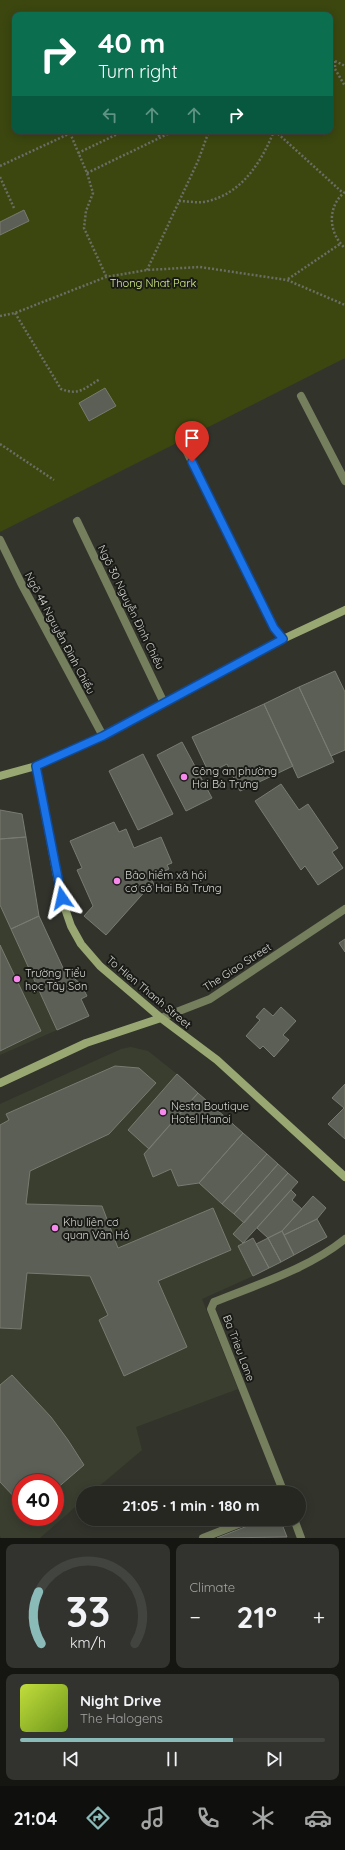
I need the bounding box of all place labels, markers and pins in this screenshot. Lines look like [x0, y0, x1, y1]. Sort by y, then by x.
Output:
pin [175, 421, 209, 462]
place label: Công an phường Hai Bà Trưng [192, 764, 277, 791]
marker: Công an phường Hai Bà Trưng [179, 772, 189, 782]
place label: Bảo hiểm xã hội cơ sở Hai Bà Trưng [125, 868, 222, 895]
marker: Bảo hiểm xã hội cơ sở Hai Bà Trưng [112, 876, 122, 886]
place label: Trường Tiểu học Tây Sơn [25, 966, 87, 993]
marker: Trường Tiểu học Tây Sơn [12, 974, 22, 984]
place label: Nesta Boutique Hotel Hanoi [171, 1099, 249, 1126]
marker: Nesta Boutique Hotel Hanoi [158, 1107, 168, 1117]
place label: Khu liên cơ quan Vân Hồ [63, 1215, 130, 1242]
marker: Khu liên cơ quan Vân Hồ [50, 1223, 60, 1233]

